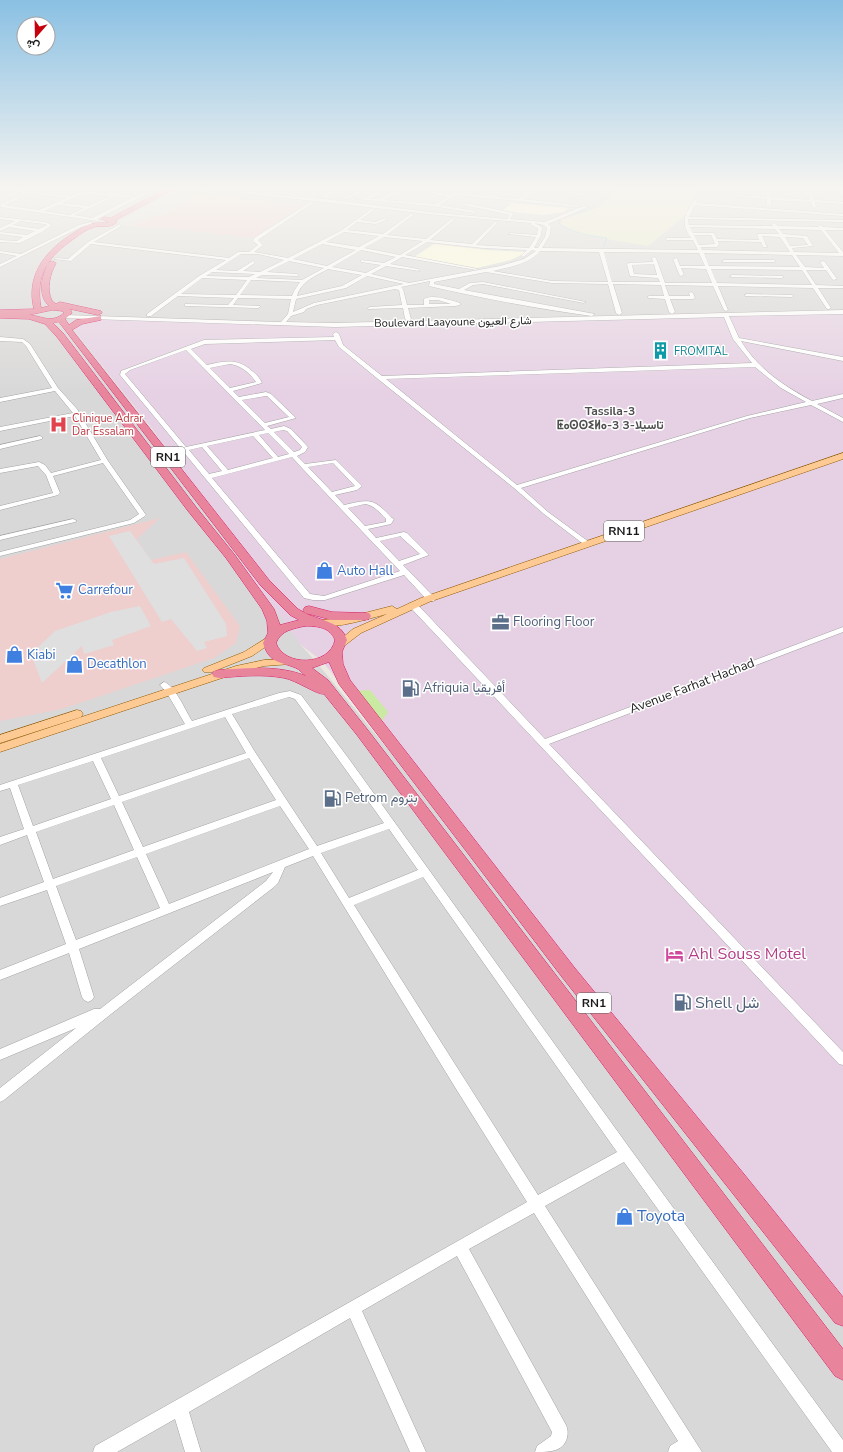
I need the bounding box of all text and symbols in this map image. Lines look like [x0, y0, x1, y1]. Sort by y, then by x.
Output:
north arrow [16, 16, 56, 56]
text: ش [24, 36, 42, 54]
street label: Boulevard Laayoune شارع العيون [374, 313, 532, 331]
building icon: FROMITAL [651, 341, 671, 361]
place label: FROMITAL [674, 344, 728, 359]
district label: Tassila-3 ⵟⴰⵙⵙⵉⵍⴰ-3 3-تاسيلا [556, 403, 664, 433]
place label: Clinique Adrar Dar Essalam [72, 411, 143, 439]
hospital icon: Clinique Adrar Dar Essalam [49, 414, 69, 434]
road number: RN1 [151, 447, 185, 467]
road number: RN11 [604, 521, 644, 541]
shop icon: Auto Hall [314, 561, 334, 581]
place label: Auto Hall [337, 562, 393, 580]
supermarket icon: Carrefour [55, 580, 75, 600]
place label: Carrefour [78, 581, 133, 599]
office icon: Flooring Floor [490, 612, 510, 632]
place label: Flooring Floor [513, 613, 595, 631]
shop icon: Kiabi [4, 645, 24, 665]
place label: Kiabi [27, 646, 56, 664]
shop icon: Decathlon [64, 654, 84, 674]
street label: Avenue Farhat Hachad [627, 654, 757, 718]
place label: Decathlon [87, 655, 147, 673]
fuel station icon: Afriquia أفريقيا [400, 678, 420, 698]
place label: Afriquia أفريقيا [423, 679, 505, 697]
fuel station icon: Petrom بتروم [322, 788, 342, 808]
place label: Petrom بتروم [345, 789, 418, 807]
place label: Ahl Souss Motel [688, 943, 806, 965]
hotel icon: Ahl Souss Motel [665, 944, 685, 964]
place label: Shell شل [695, 992, 759, 1014]
road number: RN1 [577, 993, 611, 1013]
fuel station icon: Shell شل [672, 993, 692, 1013]
place label: Toyota [637, 1205, 685, 1227]
shop icon: Toyota [614, 1206, 634, 1226]

